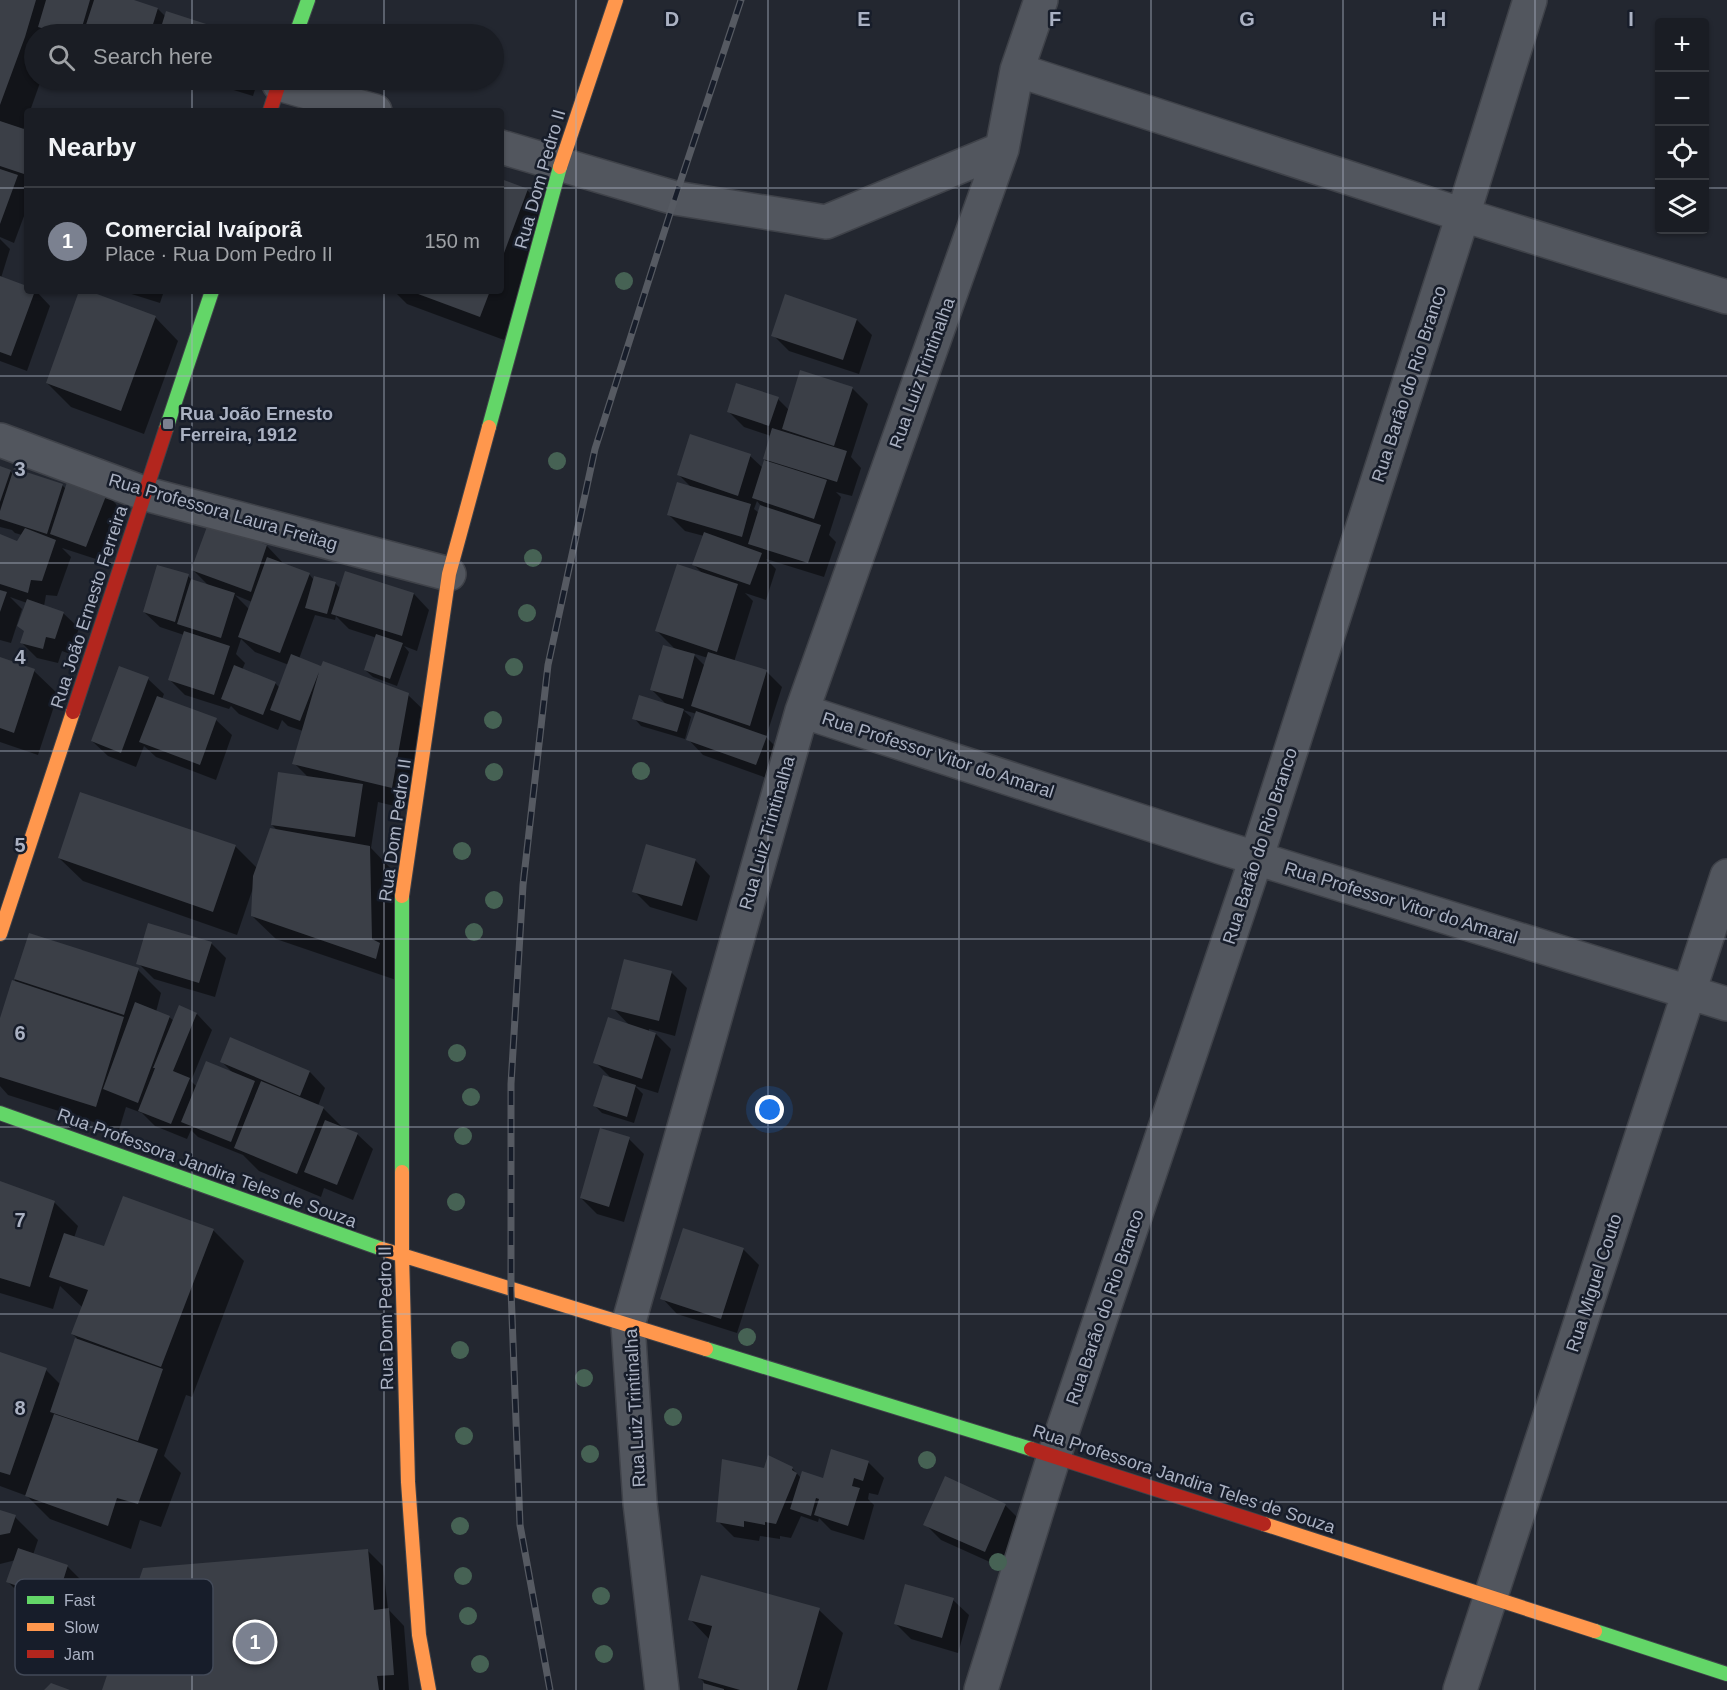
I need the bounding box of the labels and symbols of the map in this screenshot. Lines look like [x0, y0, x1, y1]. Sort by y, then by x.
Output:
text: D [665, 8, 679, 30]
text: E [857, 8, 871, 30]
text: F [1049, 8, 1061, 30]
text: G [1239, 8, 1255, 30]
text: H [1432, 8, 1446, 30]
text: I [1628, 8, 1634, 30]
street label: Rua Dom Pedro II [511, 107, 569, 251]
street label: Rua Barão do Rio Branco [1368, 283, 1450, 485]
street label: Rua Luiz Trintinalha [885, 294, 959, 451]
place label: Rua João Ernesto Ferreira, 1912 [180, 404, 333, 445]
marker: Rua João Ernesto Ferreira, 1912 [161, 417, 175, 431]
text: 3 [14, 458, 26, 480]
street label: Rua Professora Laura Freitag [106, 470, 340, 554]
street label: Rua João Ernesto Ferreira [47, 502, 132, 711]
text: 4 [14, 646, 26, 668]
street label: Rua Professor Vitor do Amaral [819, 708, 1057, 802]
street label: Rua Barão do Rio Branco [1219, 745, 1301, 947]
street label: Rua Luiz Trintinalha [735, 753, 799, 912]
street label: Rua Dom Pedro II [375, 757, 415, 903]
text: 5 [14, 834, 26, 856]
street label: Rua Professor Vitor do Amaral [1282, 858, 1520, 948]
text: 6 [14, 1022, 26, 1044]
your location [755, 1095, 784, 1124]
street label: Rua Professora Jandira Teles de Souza [55, 1104, 360, 1232]
street label: Rua Barão do Rio Branco [1062, 1207, 1148, 1407]
text: 7 [14, 1209, 26, 1231]
street label: Rua Miguel Couto [1562, 1211, 1626, 1355]
street label: Rua Dom Pedro II [375, 1246, 397, 1390]
street label: Rua Luiz Trintinalha [621, 1327, 649, 1488]
text: 8 [14, 1397, 26, 1419]
street label: Rua Professora Jandira Teles de Souza [1030, 1421, 1339, 1538]
legend [15, 1579, 213, 1675]
text: Fast [64, 1592, 96, 1609]
text: Slow [64, 1619, 99, 1636]
pin: 1 [236, 1620, 274, 1664]
text: Jam [64, 1646, 94, 1663]

